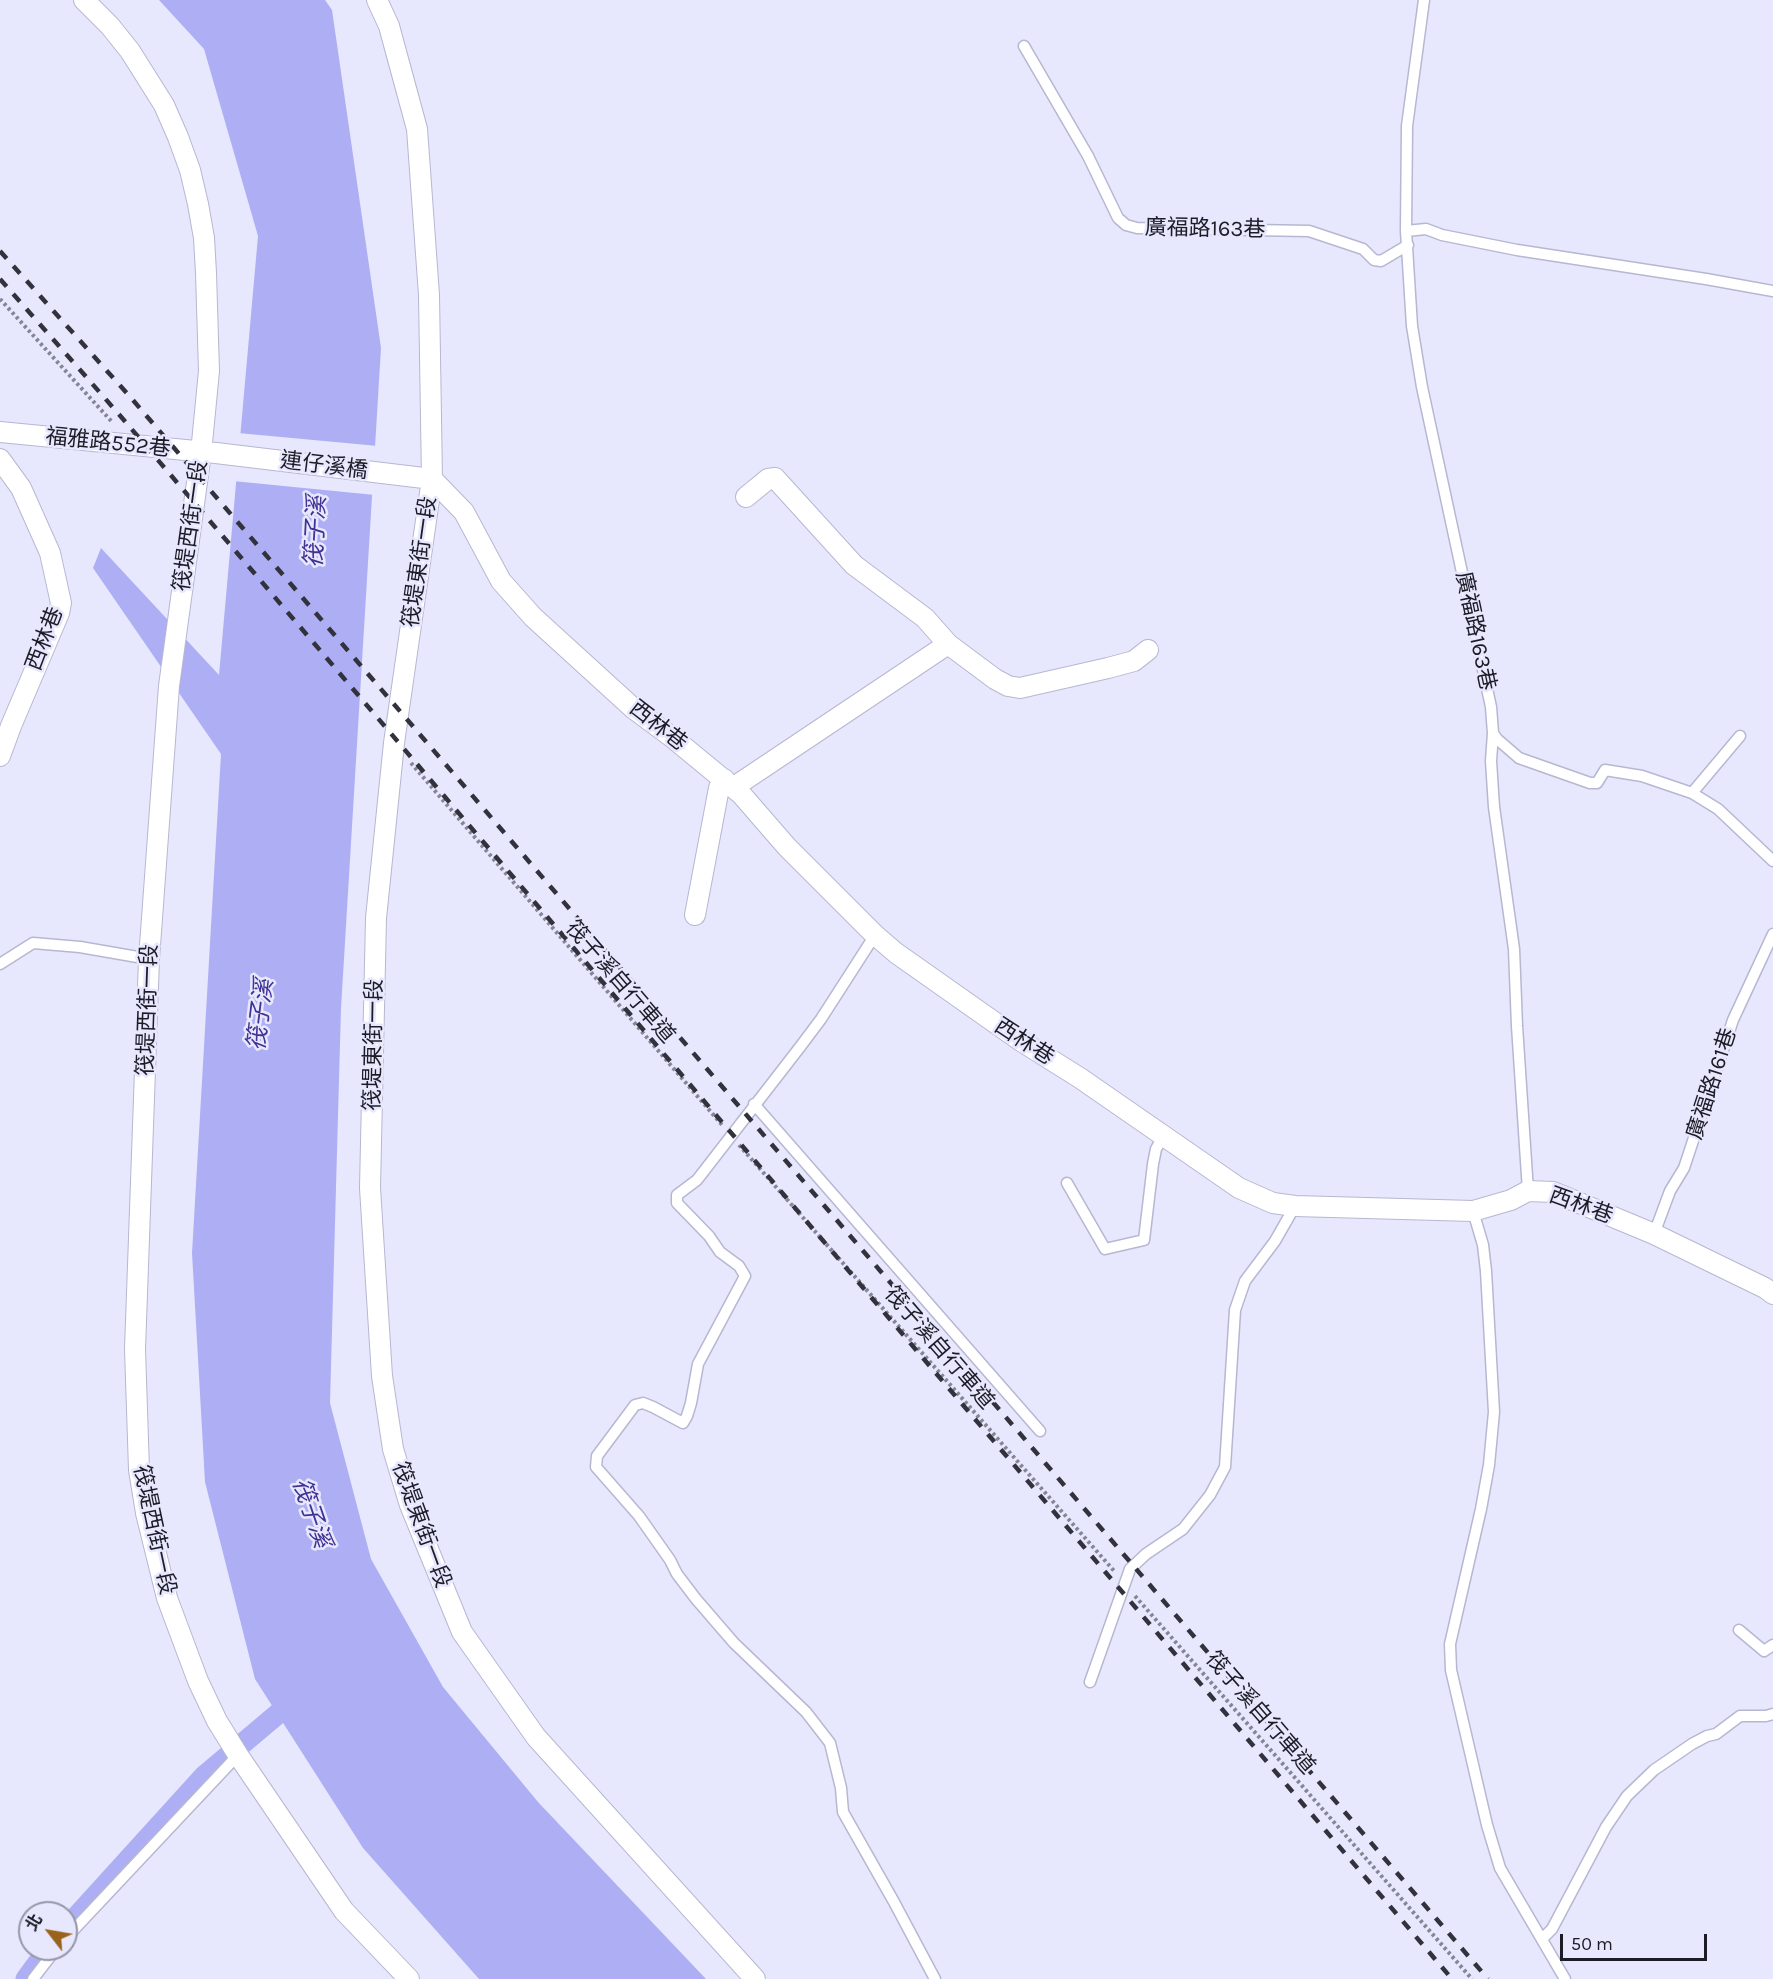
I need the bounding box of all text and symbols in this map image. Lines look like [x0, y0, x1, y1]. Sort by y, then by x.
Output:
street label: 廣福路163巷 [1144, 215, 1266, 243]
street label: 福雅路552巷 [44, 423, 172, 463]
street label: 連仔溪橋 [279, 448, 369, 484]
street label: 筏堤西街一段 [169, 459, 213, 593]
water label: 筏子溪 [300, 495, 332, 569]
street label: 筏堤東街一段 [398, 495, 442, 629]
street label: 廣福路163巷 [1450, 569, 1500, 693]
street label: 西林巷 [21, 603, 69, 675]
street label: 西林巷 [624, 695, 692, 757]
street label: 筏子溪自行車道 [560, 915, 680, 1049]
street label: 筏堤西街一段 [133, 944, 163, 1076]
water label: 筏子溪 [242, 978, 280, 1052]
street label: 筏堤東街一段 [360, 979, 388, 1111]
street label: 西林巷 [989, 1013, 1059, 1071]
street label: 廣福路161巷 [1682, 1025, 1742, 1143]
street label: 西林巷 [1545, 1182, 1617, 1230]
street label: 筏子溪自行車道 [879, 1281, 999, 1415]
street label: 筏堤東街一段 [386, 1458, 456, 1592]
street label: 筏堤西街一段 [127, 1463, 181, 1597]
water label: 筏子溪 [286, 1474, 336, 1552]
street label: 筏子溪自行車道 [1200, 1646, 1320, 1780]
north arrow [18, 1901, 78, 1961]
text: 北 [22, 1911, 46, 1934]
scale bar [1563, 1922, 1710, 1960]
text: 50 m [1571, 1933, 1613, 1955]

